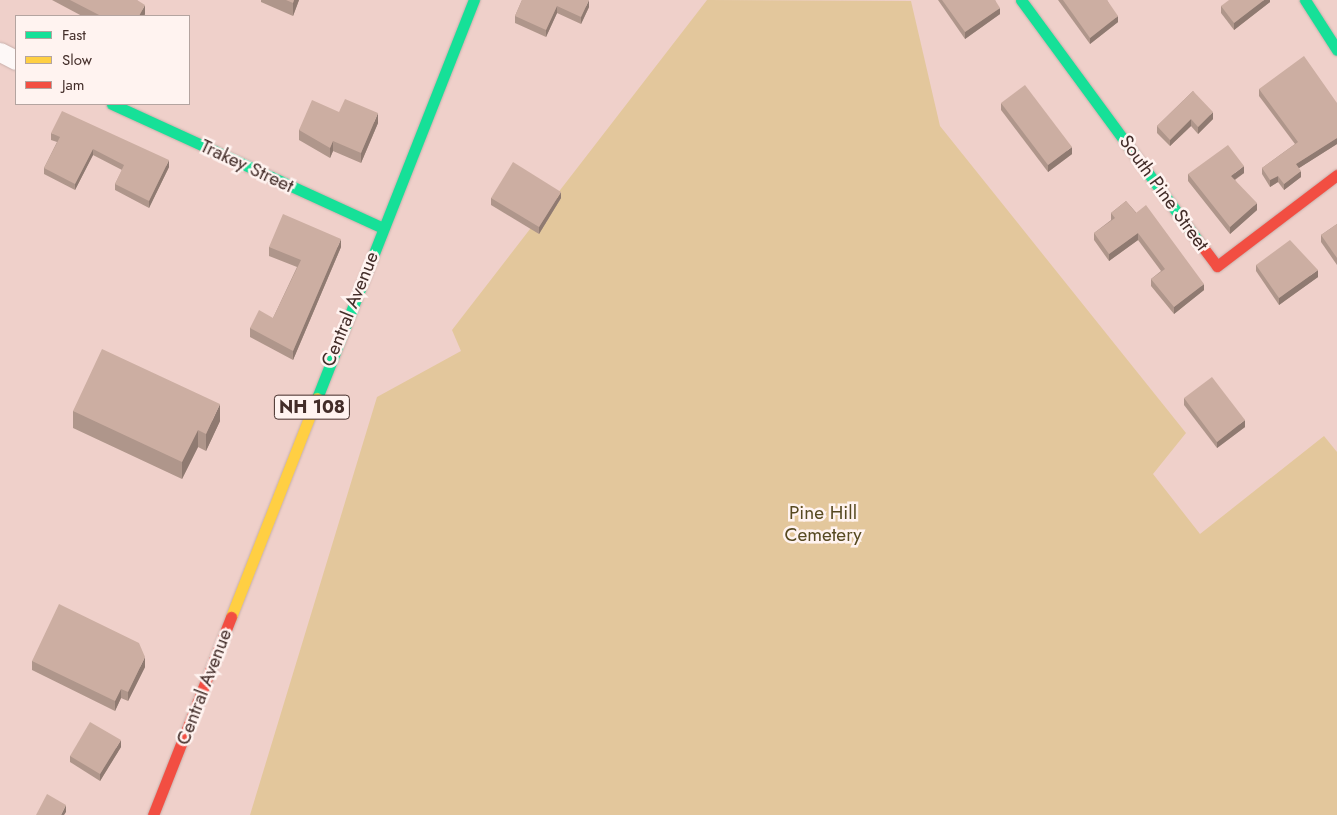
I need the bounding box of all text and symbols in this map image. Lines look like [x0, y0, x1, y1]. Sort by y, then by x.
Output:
legend [15, 15, 190, 105]
text: Fast [62, 24, 86, 46]
text: Slow [62, 49, 92, 71]
text: Jam [62, 74, 85, 96]
street label: South Pine Street [1114, 131, 1214, 255]
street label: Trakey Street [197, 135, 297, 197]
street label: Central Avenue [317, 248, 383, 370]
road number: NH 108 [273, 392, 351, 422]
park label: Pine Hill Cemetery [784, 502, 862, 546]
street label: Central Avenue [171, 626, 237, 748]

